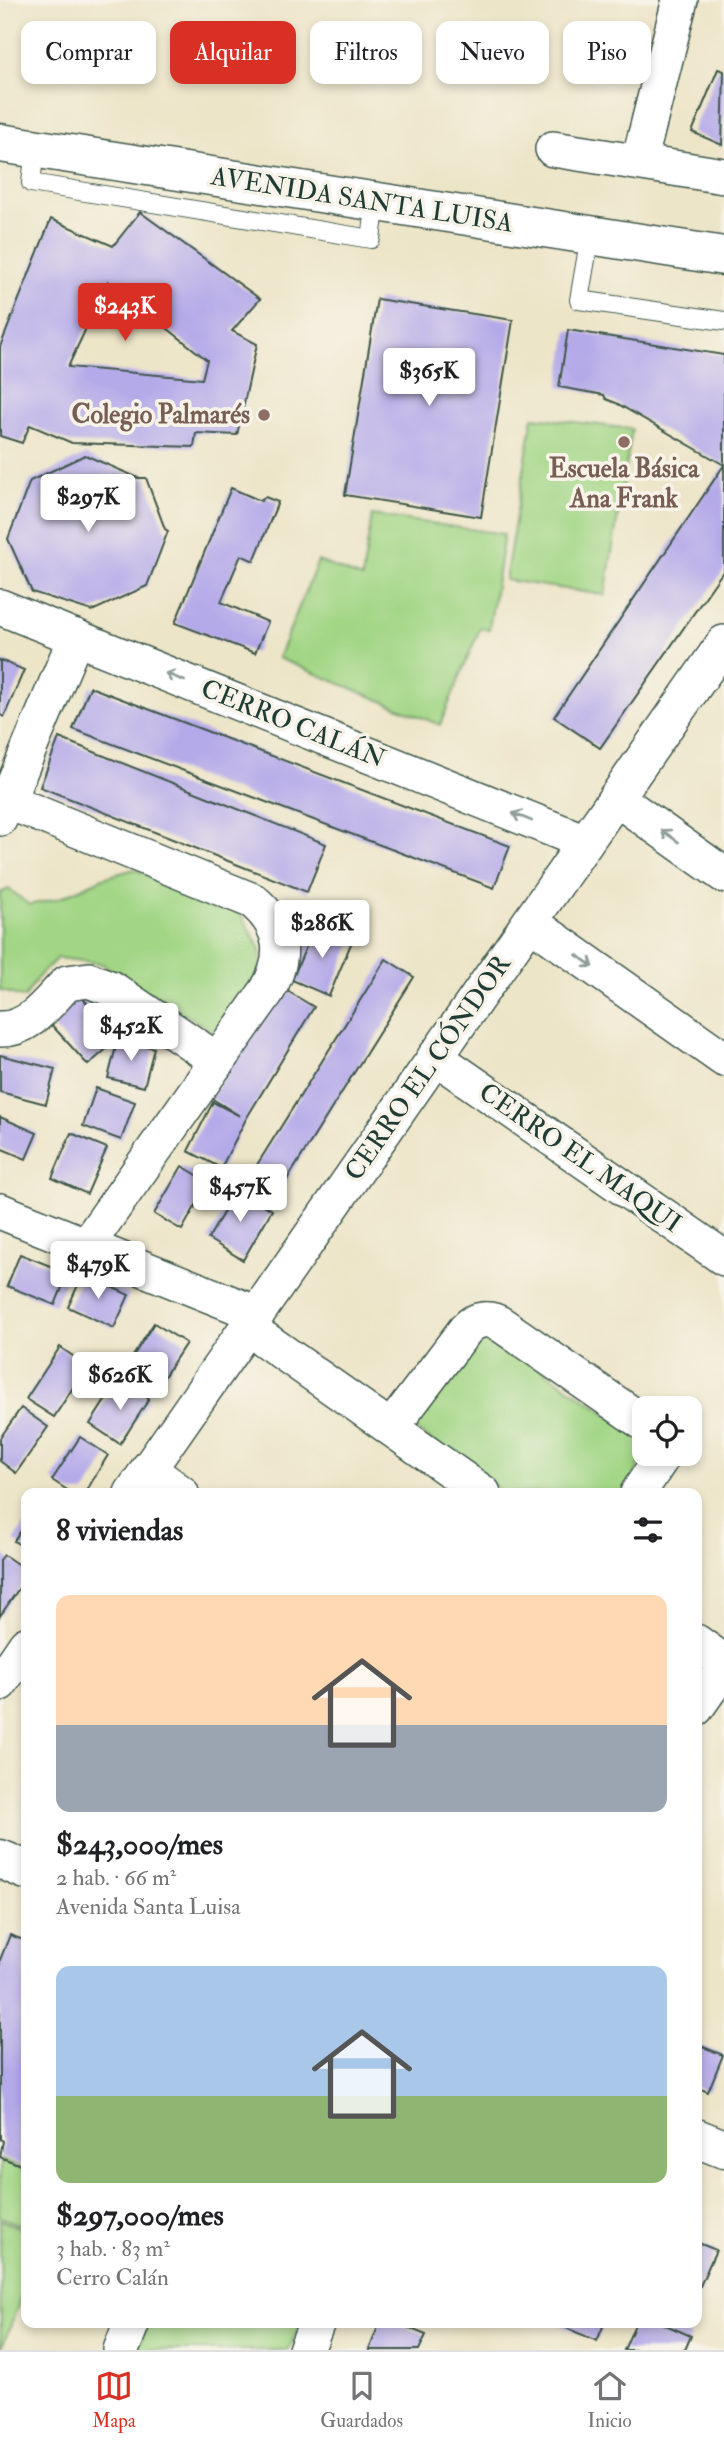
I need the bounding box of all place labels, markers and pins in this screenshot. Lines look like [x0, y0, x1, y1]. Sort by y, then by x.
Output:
pin: $243K [76, 284, 174, 343]
pin: $365K [380, 348, 478, 408]
place label: Colegio Palmarés [71, 399, 250, 432]
marker: Colegio Palmarés [256, 407, 272, 423]
marker: Escuela Básica Ana Frank [616, 434, 632, 450]
place label: Escuela Básica Ana Frank [549, 453, 700, 515]
pin: $297K [39, 475, 137, 534]
pin: $286K [273, 900, 371, 960]
pin: $452K [82, 1004, 180, 1063]
pin: $457K [191, 1164, 289, 1224]
pin: $479K [49, 1242, 147, 1301]
pin: $626K [71, 1352, 169, 1412]

